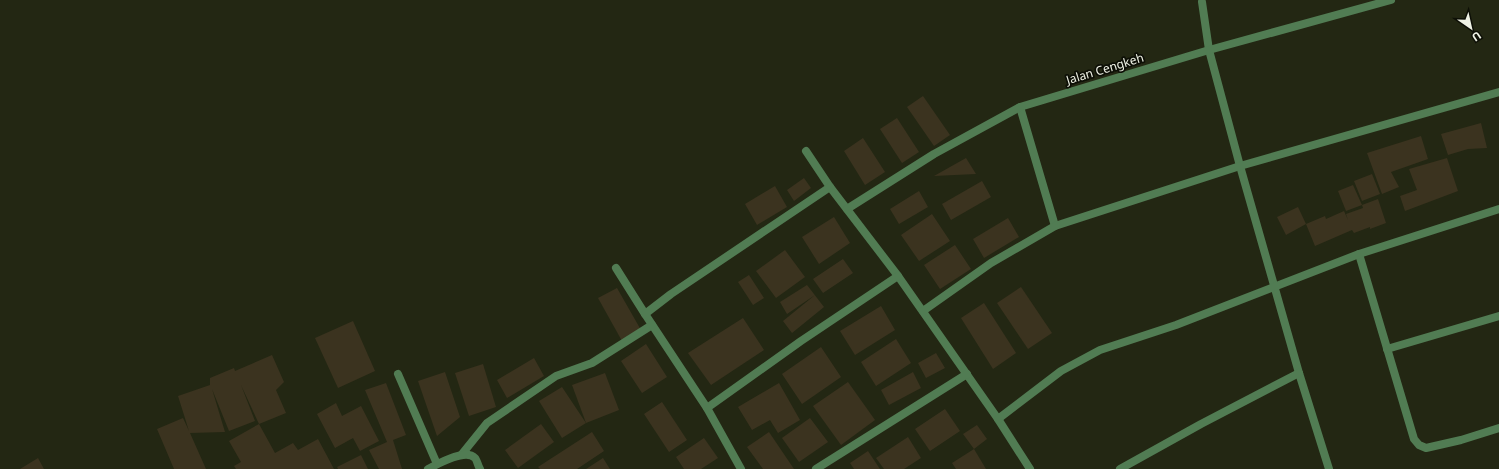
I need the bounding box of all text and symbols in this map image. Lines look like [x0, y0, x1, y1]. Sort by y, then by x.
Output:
north arrow [1451, 8, 1491, 48]
text: U [1469, 28, 1485, 45]
street label: Jalan Cengkeh [1063, 49, 1146, 89]

